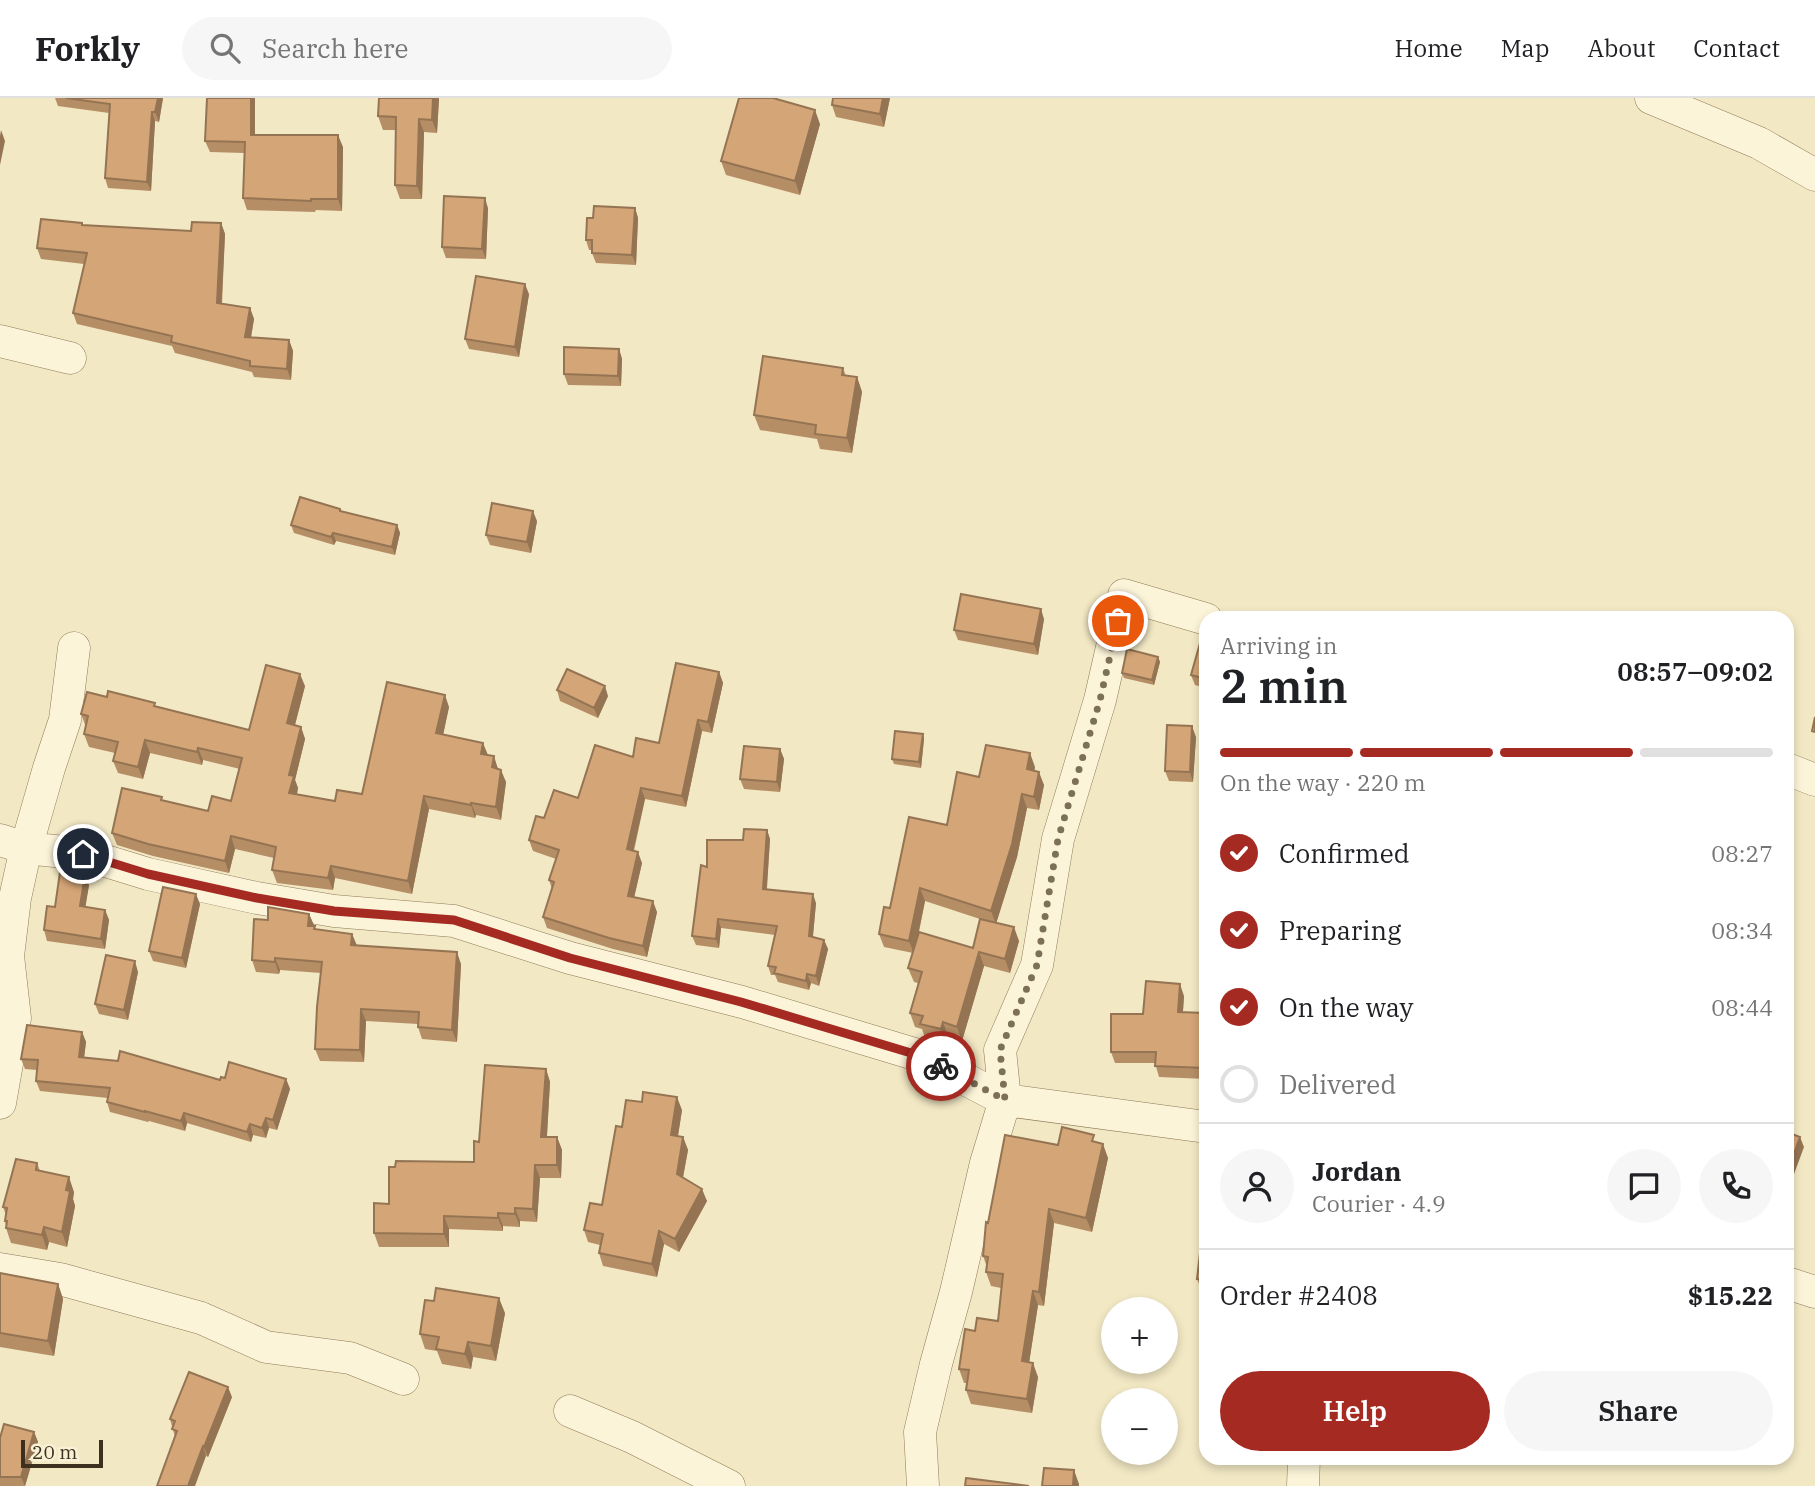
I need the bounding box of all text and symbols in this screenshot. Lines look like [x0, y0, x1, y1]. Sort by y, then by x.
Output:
search box [182, 17, 672, 80]
text: Forkly [35, 27, 140, 70]
icon: search [206, 29, 244, 67]
text: Search here [262, 31, 409, 65]
text: Home [1395, 32, 1463, 64]
text: Map [1501, 32, 1549, 64]
text: About [1587, 32, 1655, 64]
text: Contact [1693, 32, 1780, 64]
pin [1088, 591, 1148, 651]
icon: bag [1099, 602, 1137, 640]
text: Arriving in [1220, 630, 1337, 660]
text: 08:57–09:02 [1617, 654, 1773, 688]
text: 2 min [1220, 656, 1348, 716]
text: On the way · 220 m [1220, 767, 1426, 797]
pin [53, 824, 113, 884]
icon: check [1220, 834, 1258, 872]
icon: home [64, 835, 102, 873]
text: Confirmed [1279, 836, 1410, 870]
text: 08:27 [1711, 838, 1773, 868]
icon: check [1220, 911, 1258, 949]
text: Preparing [1279, 913, 1401, 947]
text: 08:34 [1711, 915, 1773, 945]
icon: check [1220, 988, 1258, 1026]
text: On the way [1279, 990, 1413, 1024]
text: 08:44 [1711, 992, 1773, 1022]
courier [906, 1031, 976, 1101]
icon: bike [922, 1047, 960, 1085]
text: Delivered [1279, 1067, 1396, 1101]
button: person [1220, 1149, 1294, 1223]
button: chat [1607, 1149, 1681, 1223]
button: phone [1699, 1149, 1773, 1223]
text: Jordan [1312, 1154, 1402, 1188]
text: Courier · 4.9 [1312, 1188, 1446, 1218]
text: Order #2408 [1220, 1278, 1378, 1312]
text: $15.22 [1688, 1278, 1773, 1312]
map controls [1101, 1297, 1178, 1465]
button: + [1101, 1297, 1178, 1374]
button: Help [1220, 1371, 1490, 1451]
button: Share [1504, 1371, 1773, 1451]
button: − [1101, 1388, 1178, 1465]
scale bar [21, 1437, 103, 1469]
text: 20 m [32, 1440, 77, 1464]

